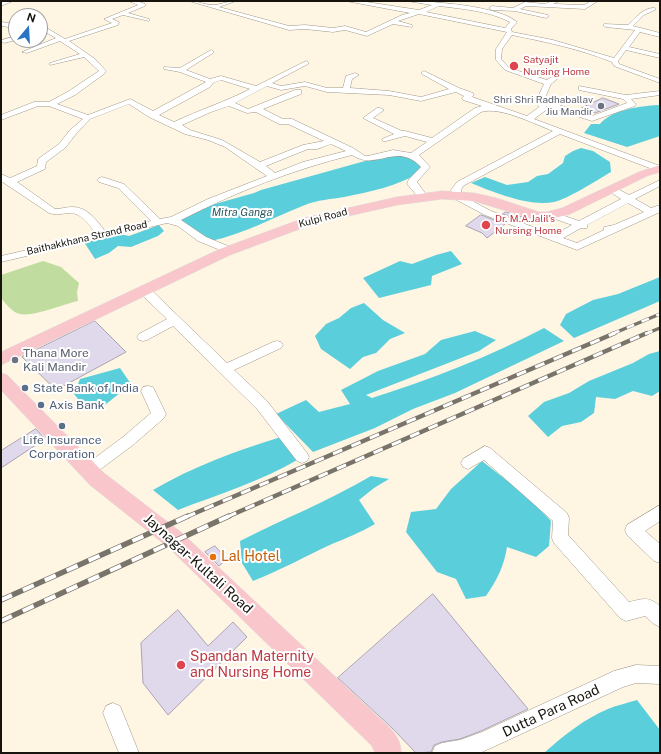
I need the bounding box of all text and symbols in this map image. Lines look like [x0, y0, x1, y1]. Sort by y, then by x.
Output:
north arrow [8, 8, 48, 48]
text: N [25, 10, 37, 25]
place label: Satyajit Nursing Home [523, 54, 590, 78]
marker: Satyajit Nursing Home [508, 60, 520, 72]
place label: Shri Shri Radhaballav Jiu Mandir [493, 94, 593, 118]
marker: Shri Shri Radhaballav Jiu Mandir [596, 101, 606, 111]
water label: Mitra Ganga [212, 206, 272, 220]
street label: Kulpi Road [297, 206, 349, 230]
place label: Dr. M.A.Jalil's Nursing Home [495, 213, 562, 236]
street label: Baithakkhana Strand Road [25, 218, 149, 258]
marker: Dr. M.A.Jalil's Nursing Home [480, 219, 492, 231]
place label: Thana More Kali Mandir [23, 346, 89, 374]
marker: Thana More Kali Mandir [10, 355, 20, 365]
place label: State Bank of India [33, 381, 139, 395]
marker: State Bank of India [20, 383, 30, 393]
place label: Axis Bank [49, 398, 104, 412]
marker: Axis Bank [36, 400, 46, 410]
marker: Life Insurance Corporation [57, 421, 67, 431]
place label: Life Insurance Corporation [23, 433, 101, 461]
street label: Jaynagar-Kultali Road [140, 511, 256, 617]
place label: Lal Hotel [221, 549, 280, 565]
marker: Lal Hotel [208, 552, 218, 562]
place label: Spandan Maternity and Nursing Home [190, 649, 314, 682]
marker: Spandan Maternity and Nursing Home [175, 659, 187, 671]
street label: Dutta Para Road [500, 681, 602, 741]

